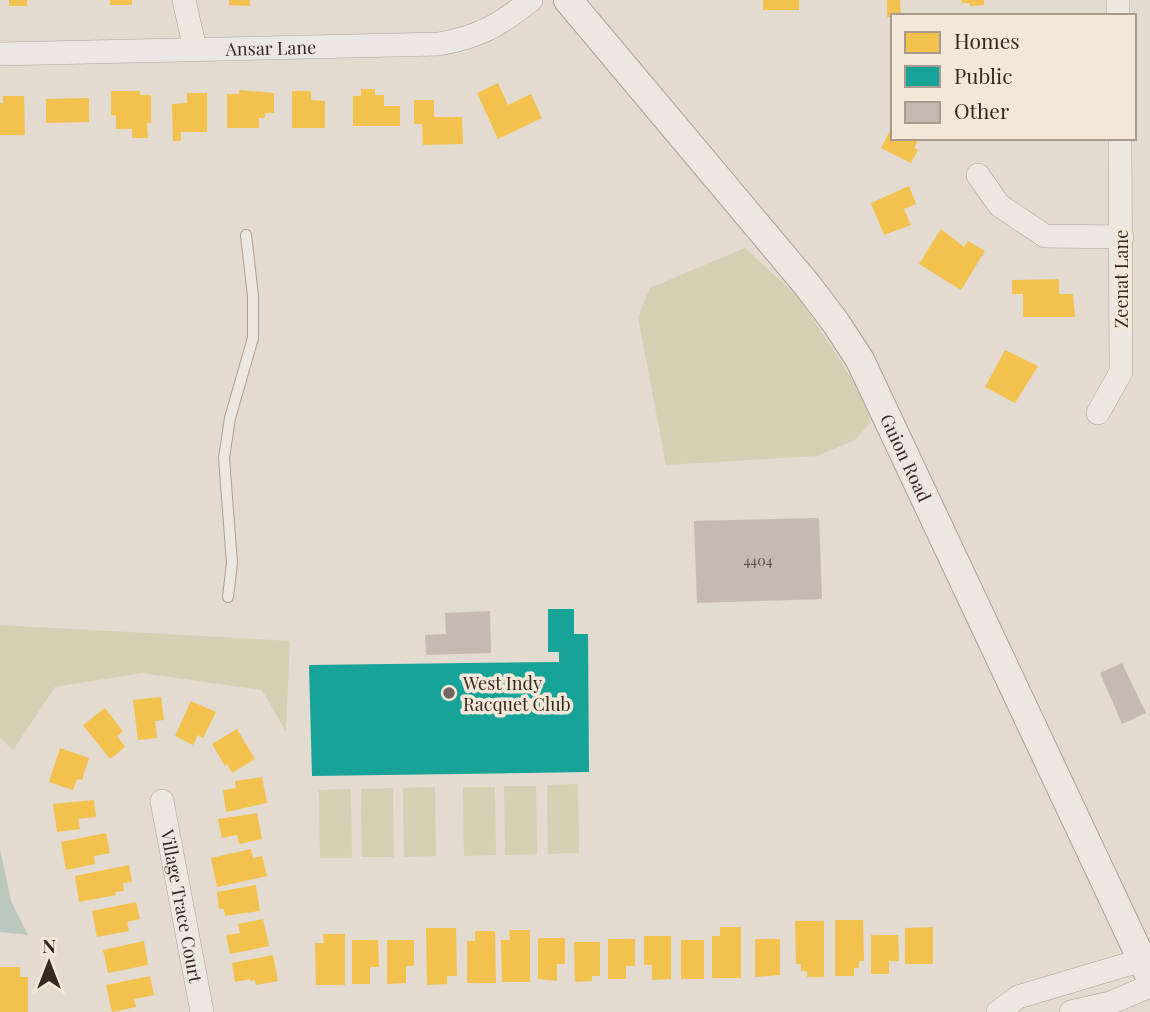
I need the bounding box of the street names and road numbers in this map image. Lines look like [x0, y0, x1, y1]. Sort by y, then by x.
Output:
street label: Ansar Lane [224, 35, 317, 61]
street label: Zeenat Lane [1109, 230, 1133, 328]
street label: Guion Road [875, 410, 937, 506]
street label: Village Trace Court [155, 826, 208, 985]

